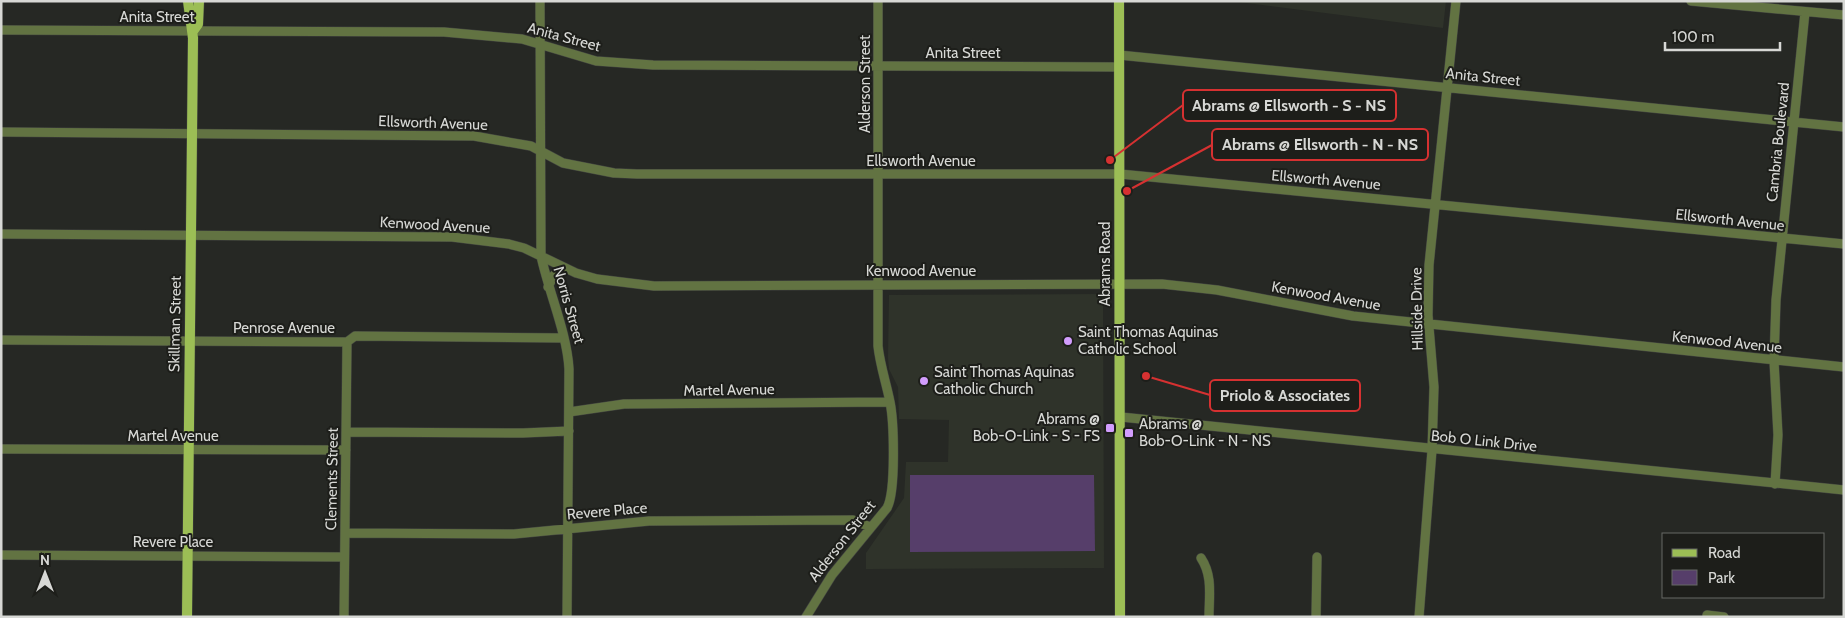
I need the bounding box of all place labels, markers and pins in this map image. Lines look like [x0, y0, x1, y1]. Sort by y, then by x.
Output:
callout: Abrams @ Ellsworth - S - NS [1183, 90, 1396, 121]
callout: Abrams @ Ellsworth - N - NS [1212, 129, 1428, 160]
place label: Saint Thomas Aquinas Catholic School [1078, 323, 1218, 358]
marker: Saint Thomas Aquinas Catholic School [1062, 335, 1074, 347]
place label: Saint Thomas Aquinas Catholic Church [934, 363, 1074, 398]
marker: Saint Thomas Aquinas Catholic Church [918, 375, 930, 387]
callout: Priolo & Associates [1210, 380, 1360, 411]
place label: Abrams @ Bob-O-Link - S - FS [973, 410, 1100, 445]
place label: Abrams @ Bob-O-Link - N - NS [1139, 415, 1271, 450]
marker: Abrams @ Bob-O-Link - S - FS [1104, 422, 1116, 434]
marker: Abrams @ Bob-O-Link - N - NS [1123, 427, 1135, 439]

